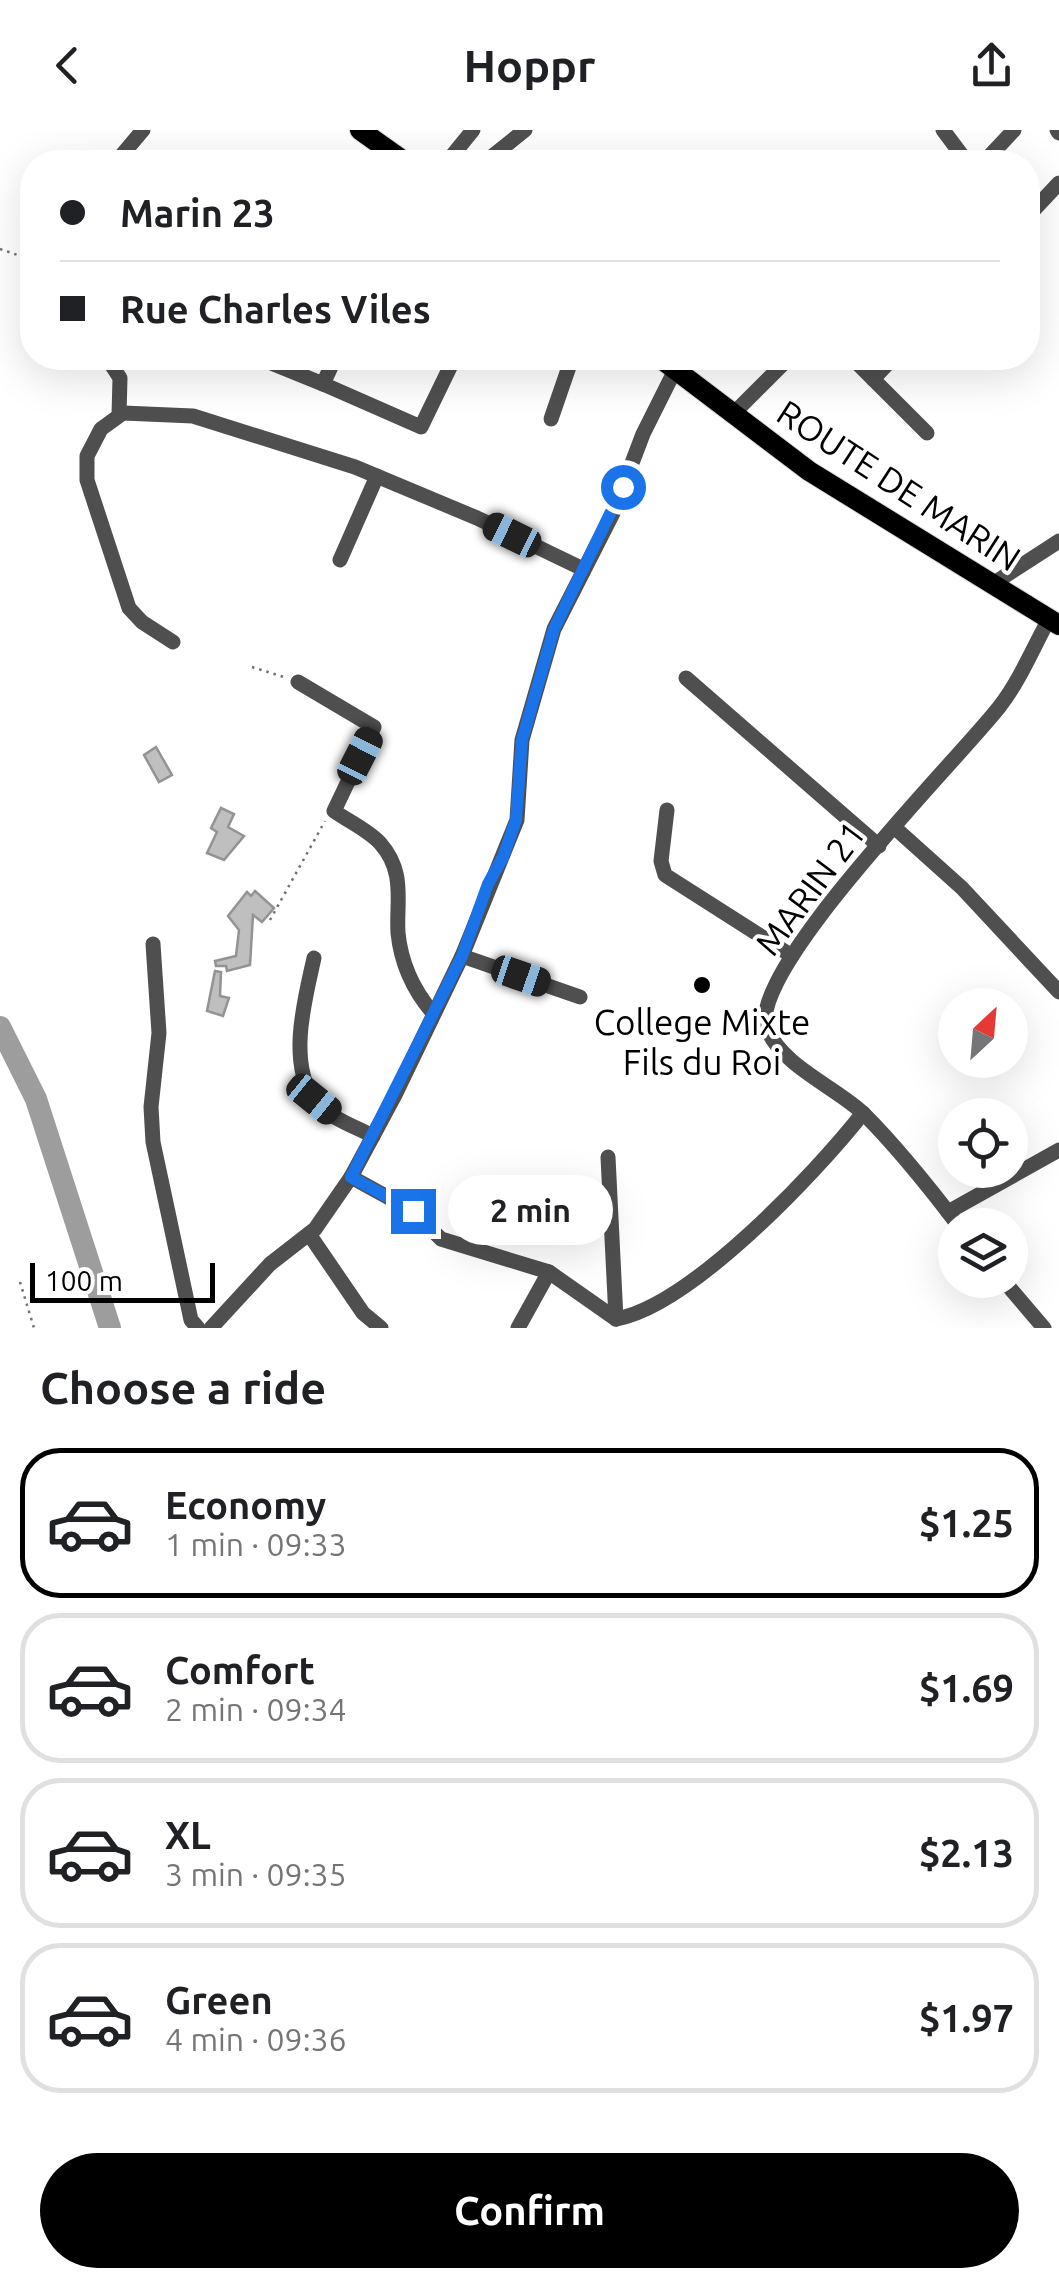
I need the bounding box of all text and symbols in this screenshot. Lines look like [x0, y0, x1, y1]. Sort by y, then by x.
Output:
icon: back [40, 38, 95, 93]
icon: share [964, 38, 1019, 93]
text: Hoppr [463, 40, 596, 91]
text: Marin 23 [120, 192, 275, 234]
text: Rue Charles Viles [120, 288, 431, 330]
street label: ROUTE DE MARIN [770, 392, 1028, 578]
route start [601, 465, 646, 510]
car [478, 508, 546, 562]
car [333, 722, 387, 790]
street label: MARIN 21 [747, 813, 873, 963]
car [488, 952, 554, 1000]
marker: College Mixte Fils du Roi [691, 974, 713, 996]
north arrow [938, 988, 1028, 1078]
map controls [938, 988, 1028, 1298]
place label: College Mixte Fils du Roi [594, 1002, 810, 1082]
car [281, 1068, 347, 1130]
button: locate [938, 1098, 1028, 1188]
callout: 2 min [448, 1176, 613, 1246]
route end [391, 1189, 436, 1234]
text: 2 min [490, 1192, 571, 1228]
button: layers [938, 1208, 1028, 1298]
scale bar [30, 1258, 215, 1302]
text: 100 m [45, 1265, 123, 1296]
text: Choose a ride [40, 1362, 326, 1413]
icon: car [45, 1478, 135, 1568]
text: Economy [165, 1484, 326, 1526]
text: $1.25 [919, 1502, 1014, 1544]
text: 1 min · 09:33 [165, 1526, 347, 1562]
icon: car [45, 1643, 135, 1733]
text: Comfort [165, 1649, 315, 1691]
text: $1.69 [919, 1667, 1014, 1709]
text: 2 min · 09:34 [165, 1691, 347, 1727]
icon: car [45, 1808, 135, 1898]
text: XL [165, 1814, 211, 1856]
text: $2.13 [919, 1832, 1014, 1874]
text: 3 min · 09:35 [165, 1856, 347, 1892]
icon: car [45, 1973, 135, 2063]
text: Green [165, 1979, 273, 2021]
text: $1.97 [919, 1997, 1014, 2039]
text: 4 min · 09:36 [165, 2021, 347, 2057]
button: Confirm [40, 2153, 1019, 2268]

